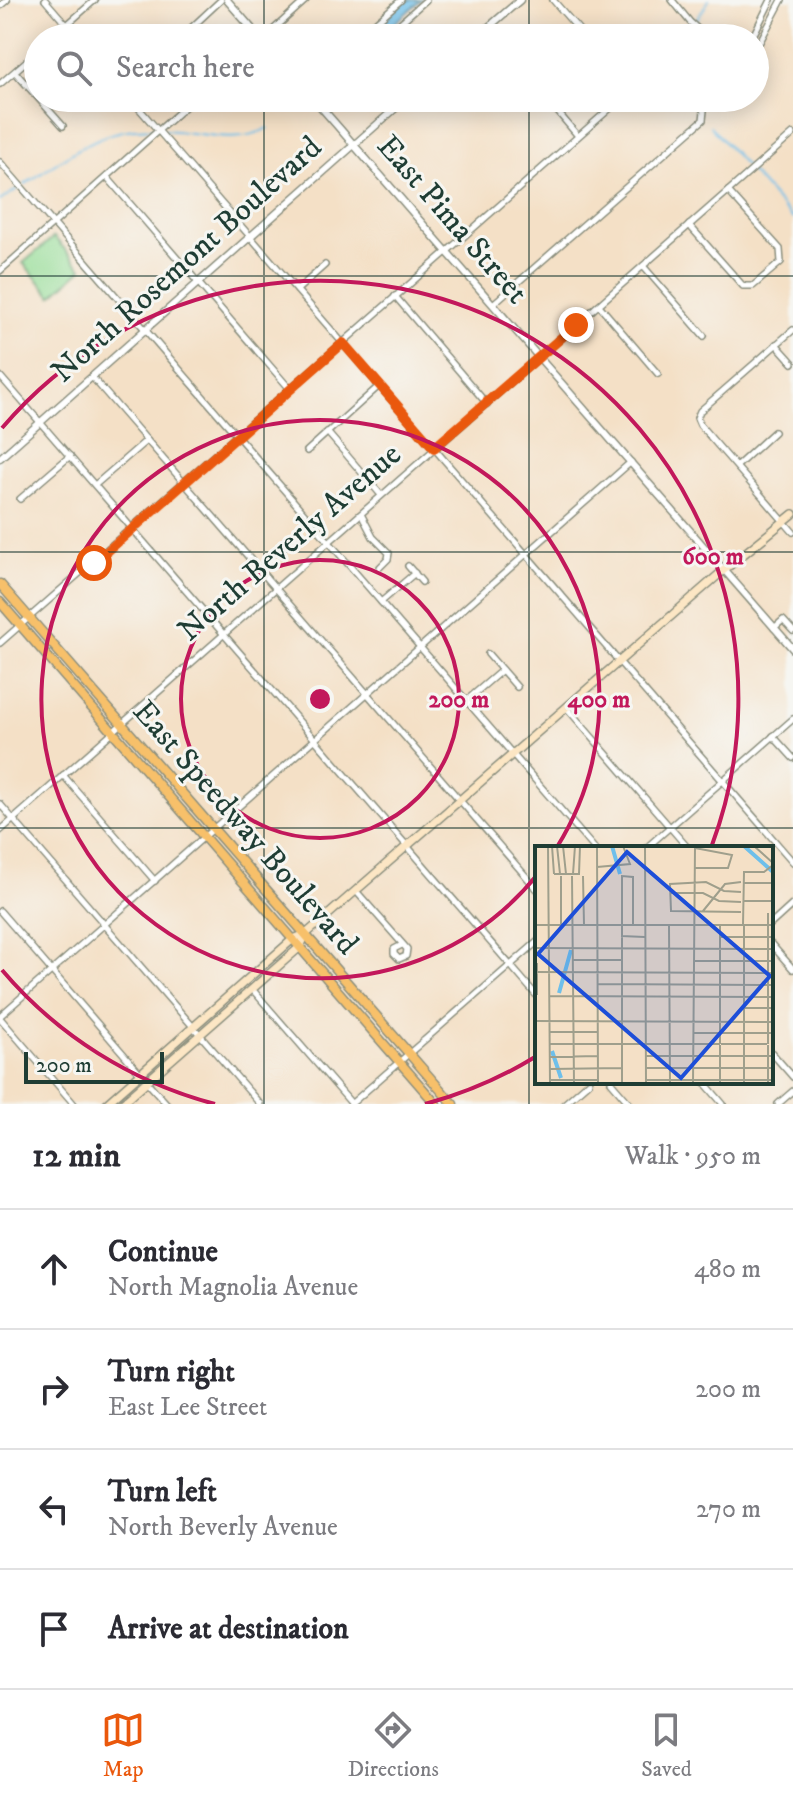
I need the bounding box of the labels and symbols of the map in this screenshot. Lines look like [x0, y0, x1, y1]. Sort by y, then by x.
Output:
street label: East Pima Street [368, 127, 536, 313]
street label: North Rosemont Boulevard [44, 128, 331, 392]
route end [558, 307, 594, 343]
street label: North Beverly Avenue [170, 435, 410, 651]
text: 600 m [682, 542, 744, 572]
route start [76, 545, 112, 581]
centre of rings [306, 685, 334, 713]
text: 200 m [429, 685, 489, 715]
text: 400 m [568, 685, 630, 715]
street label: East Speedway Boulevard [123, 692, 367, 964]
inset map [535, 846, 773, 1084]
scale bar [24, 1048, 164, 1084]

